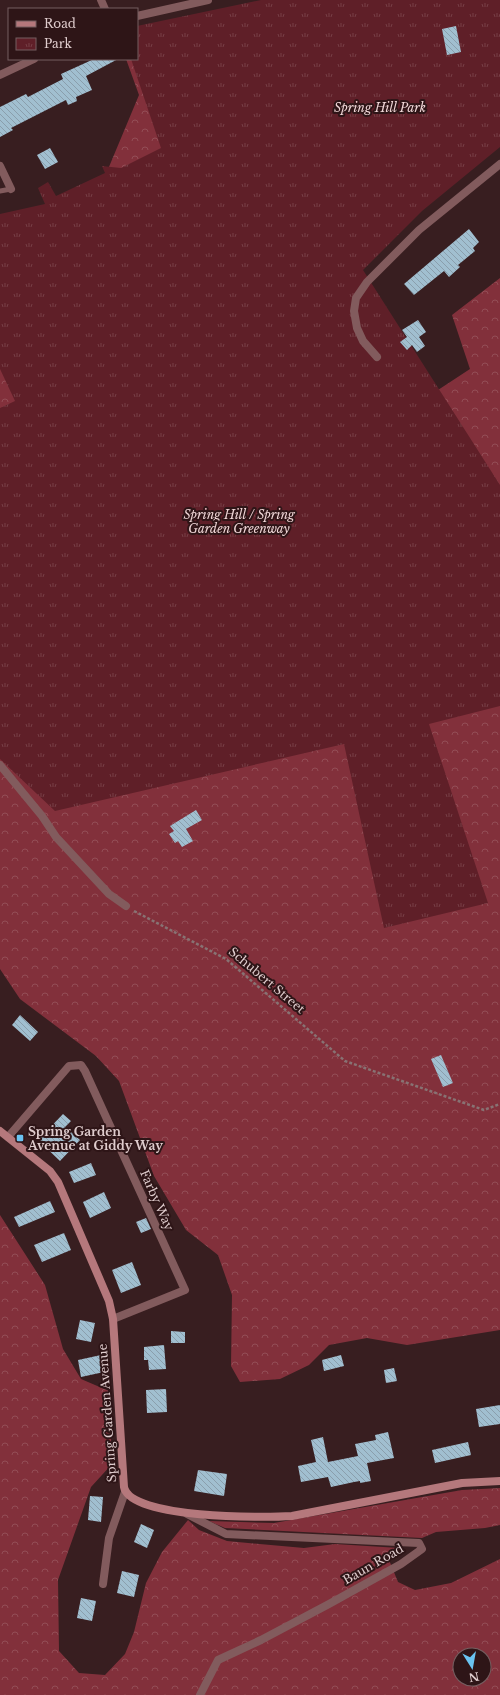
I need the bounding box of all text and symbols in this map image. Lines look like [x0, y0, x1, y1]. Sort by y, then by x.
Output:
legend [8, 8, 138, 60]
text: Road [44, 16, 76, 31]
text: Park [44, 36, 72, 51]
park label: Spring Hill Park [334, 100, 426, 115]
park label: Spring Hill / Spring Garden Greenway [183, 507, 296, 536]
street label: Schubert Street [226, 944, 309, 1017]
place label: Spring Garden Avenue at Giddy Way [27, 1124, 163, 1153]
marker: Spring Garden Avenue at Giddy Way [15, 1133, 25, 1143]
street label: Farby Way [137, 1167, 177, 1233]
street label: Spring Garden Avenue [95, 1343, 119, 1483]
street label: Baun Road [340, 1541, 406, 1587]
north arrow [452, 1647, 492, 1687]
text: N [467, 1669, 480, 1685]

